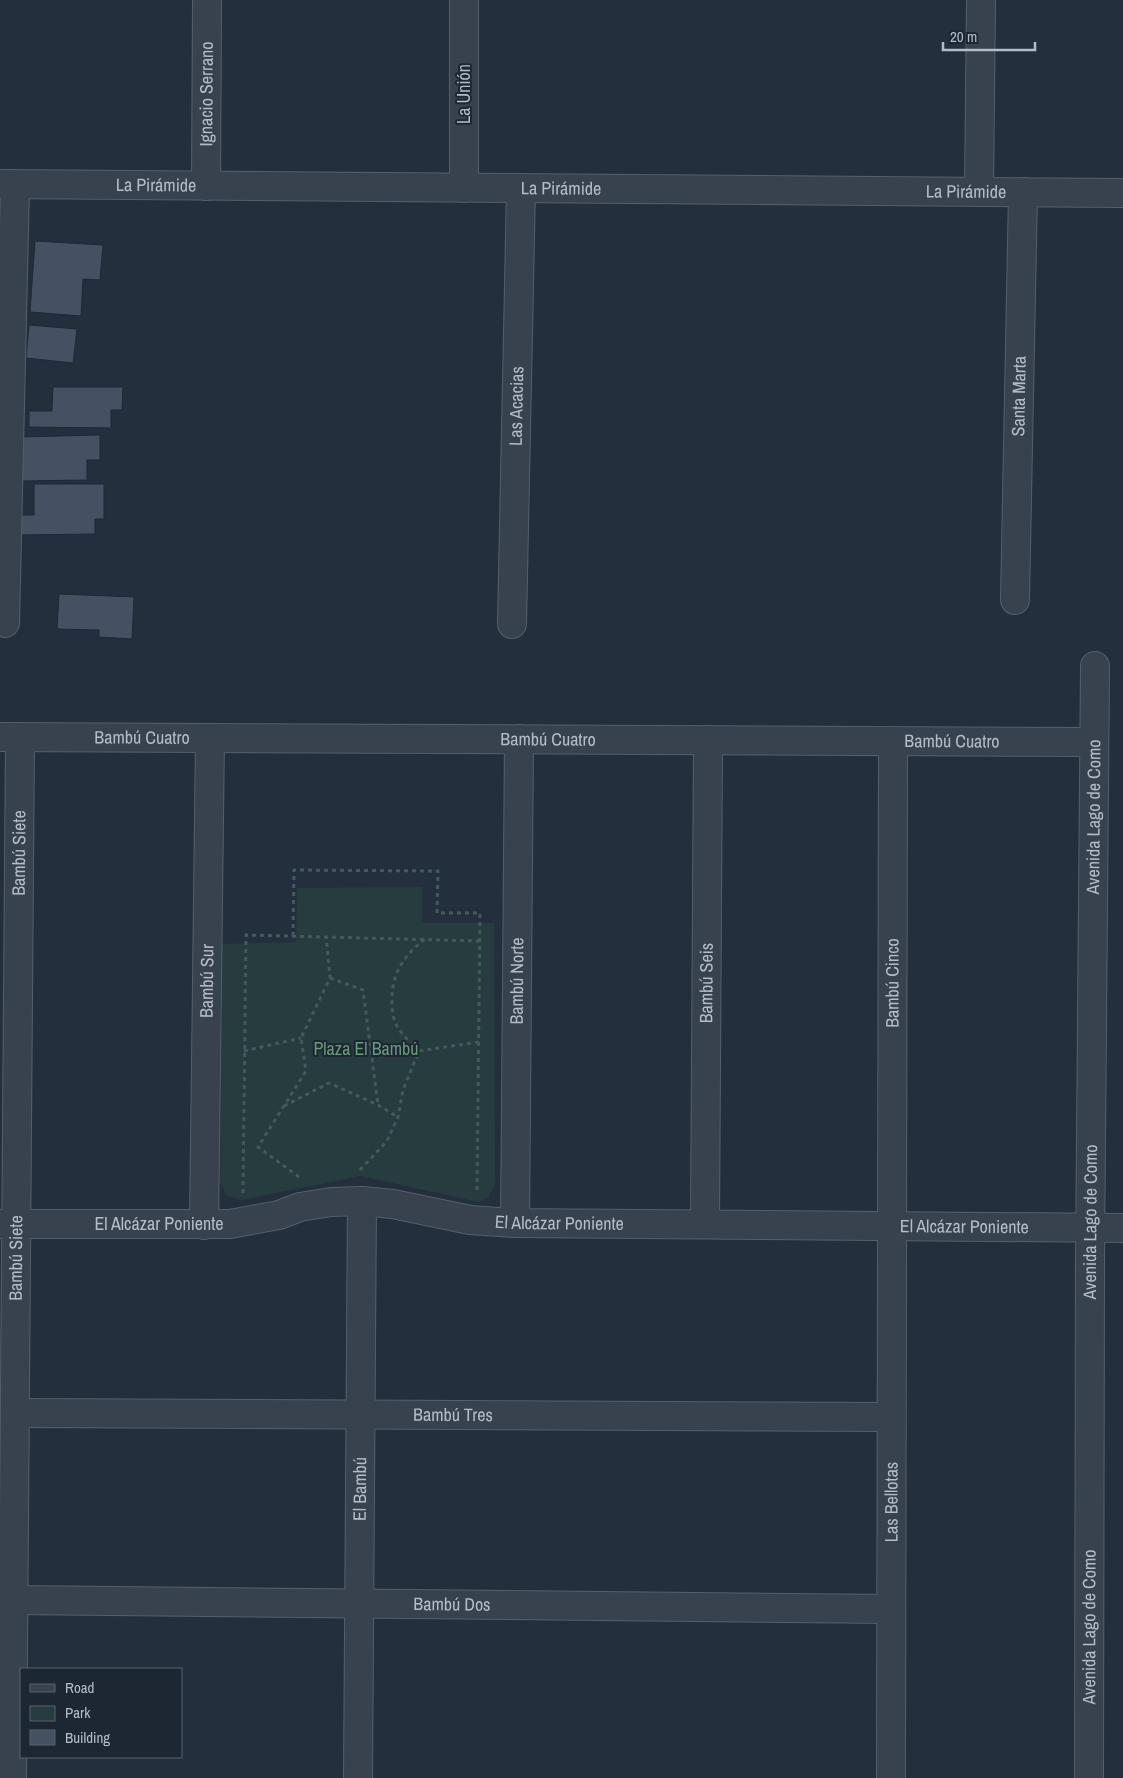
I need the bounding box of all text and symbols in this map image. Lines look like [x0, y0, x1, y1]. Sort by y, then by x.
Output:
scale bar [943, 20, 1036, 52]
text: 20 m [950, 26, 977, 47]
street label: Ignacio Serrano [193, 41, 219, 147]
street label: La Unión [451, 64, 476, 124]
street label: La Pirámide [116, 172, 196, 198]
street label: La Pirámide [521, 175, 601, 201]
street label: La Pirámide [926, 178, 1006, 204]
street label: Santa Marta [1005, 356, 1032, 437]
street label: Las Acacias [503, 366, 529, 446]
street label: Bambú Cuatro [94, 724, 190, 750]
street label: Bambú Cuatro [500, 726, 596, 752]
street label: Bambú Cuatro [904, 728, 1000, 754]
street label: Avenida Lago de Como [1080, 739, 1106, 896]
street label: Bambú Siete [6, 810, 31, 896]
street label: Bambú Norte [504, 937, 529, 1025]
street label: Bambú Cinco [879, 938, 905, 1028]
street label: Bambú Seis [693, 943, 719, 1023]
street label: Bambú Sur [194, 944, 219, 1018]
park label: Plaza El Bambú [313, 1036, 419, 1061]
street label: Avenida Lago de Como [1077, 1144, 1103, 1301]
street label: El Alcázar Poniente [494, 1209, 624, 1236]
street label: El Alcázar Poniente [95, 1211, 224, 1236]
street label: El Alcázar Poniente [900, 1213, 1029, 1239]
street label: Bambú Siete [3, 1215, 28, 1301]
street label: Bambú Tres [413, 1402, 493, 1427]
street label: El Bambú [347, 1457, 372, 1521]
street label: Las Bellotas [878, 1462, 904, 1542]
street label: Avenida Lago de Como [1076, 1549, 1101, 1706]
street label: Bambú Dos [413, 1591, 491, 1617]
legend [20, 1668, 182, 1758]
text: Road [65, 1677, 94, 1698]
text: Park [65, 1702, 91, 1723]
text: Building [65, 1727, 110, 1748]

